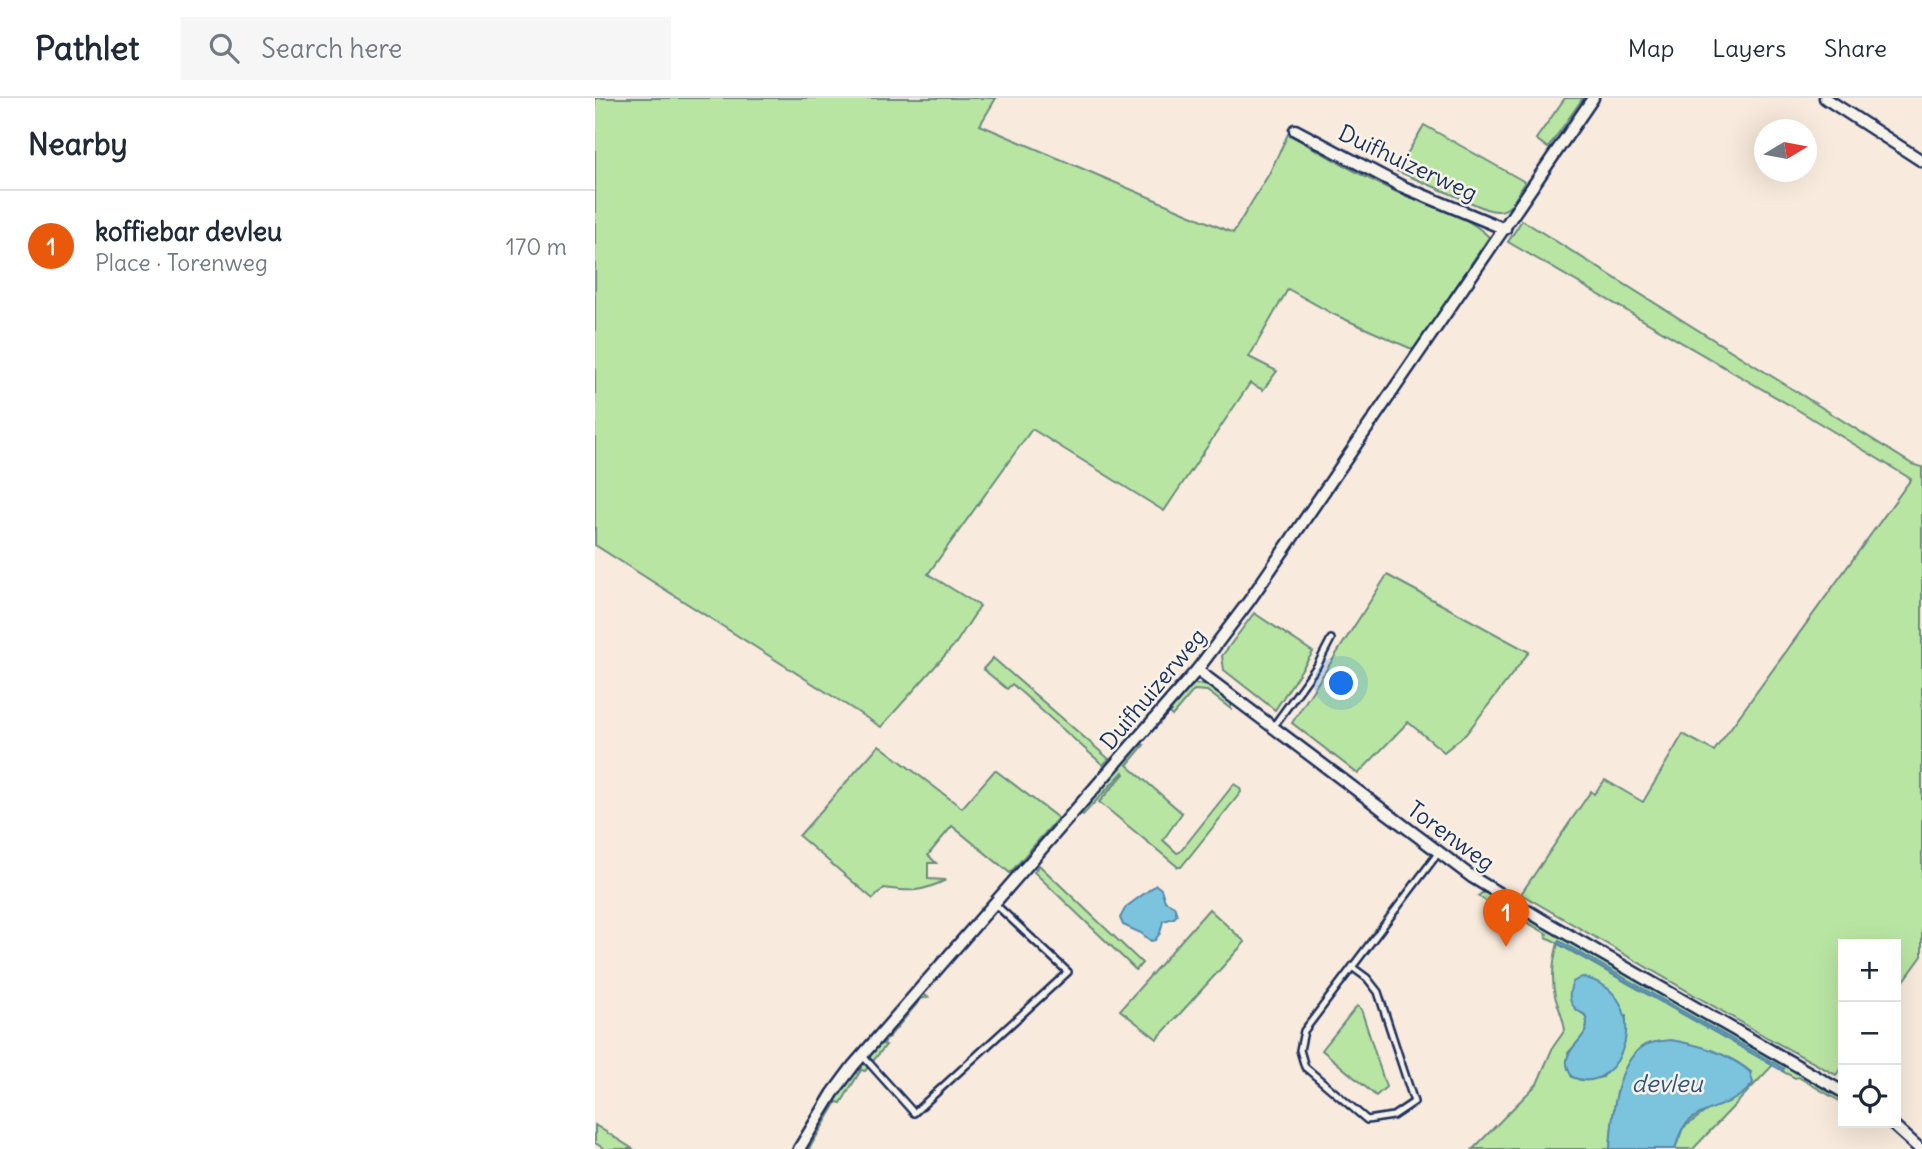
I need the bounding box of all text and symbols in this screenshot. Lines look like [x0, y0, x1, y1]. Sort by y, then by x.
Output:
search box [181, 17, 671, 80]
text: Pathlet [35, 27, 139, 69]
icon: search [205, 29, 243, 67]
text: Search here [261, 32, 402, 65]
text: Map [1628, 33, 1674, 63]
text: Layers [1712, 33, 1786, 63]
text: Share [1824, 33, 1887, 63]
street label: Duifhuizerweg [1334, 118, 1482, 207]
north arrow [1754, 119, 1817, 182]
text: Nearby [28, 125, 128, 163]
text: koffiebar devleu [95, 215, 282, 248]
text: 1 [46, 232, 56, 261]
text: 170 m [506, 232, 567, 261]
text: Place · Torenweg [95, 248, 268, 277]
street label: Duifhuizerweg [1093, 622, 1212, 755]
your location [1324, 666, 1358, 700]
street label: Torenweg [1402, 794, 1501, 877]
pin: 1 [1483, 889, 1529, 947]
map controls [1838, 939, 1901, 1128]
button: + [1838, 939, 1901, 1002]
button: − [1838, 1002, 1901, 1065]
button: locate [1838, 1065, 1901, 1128]
water label: devleu [1632, 1068, 1704, 1098]

